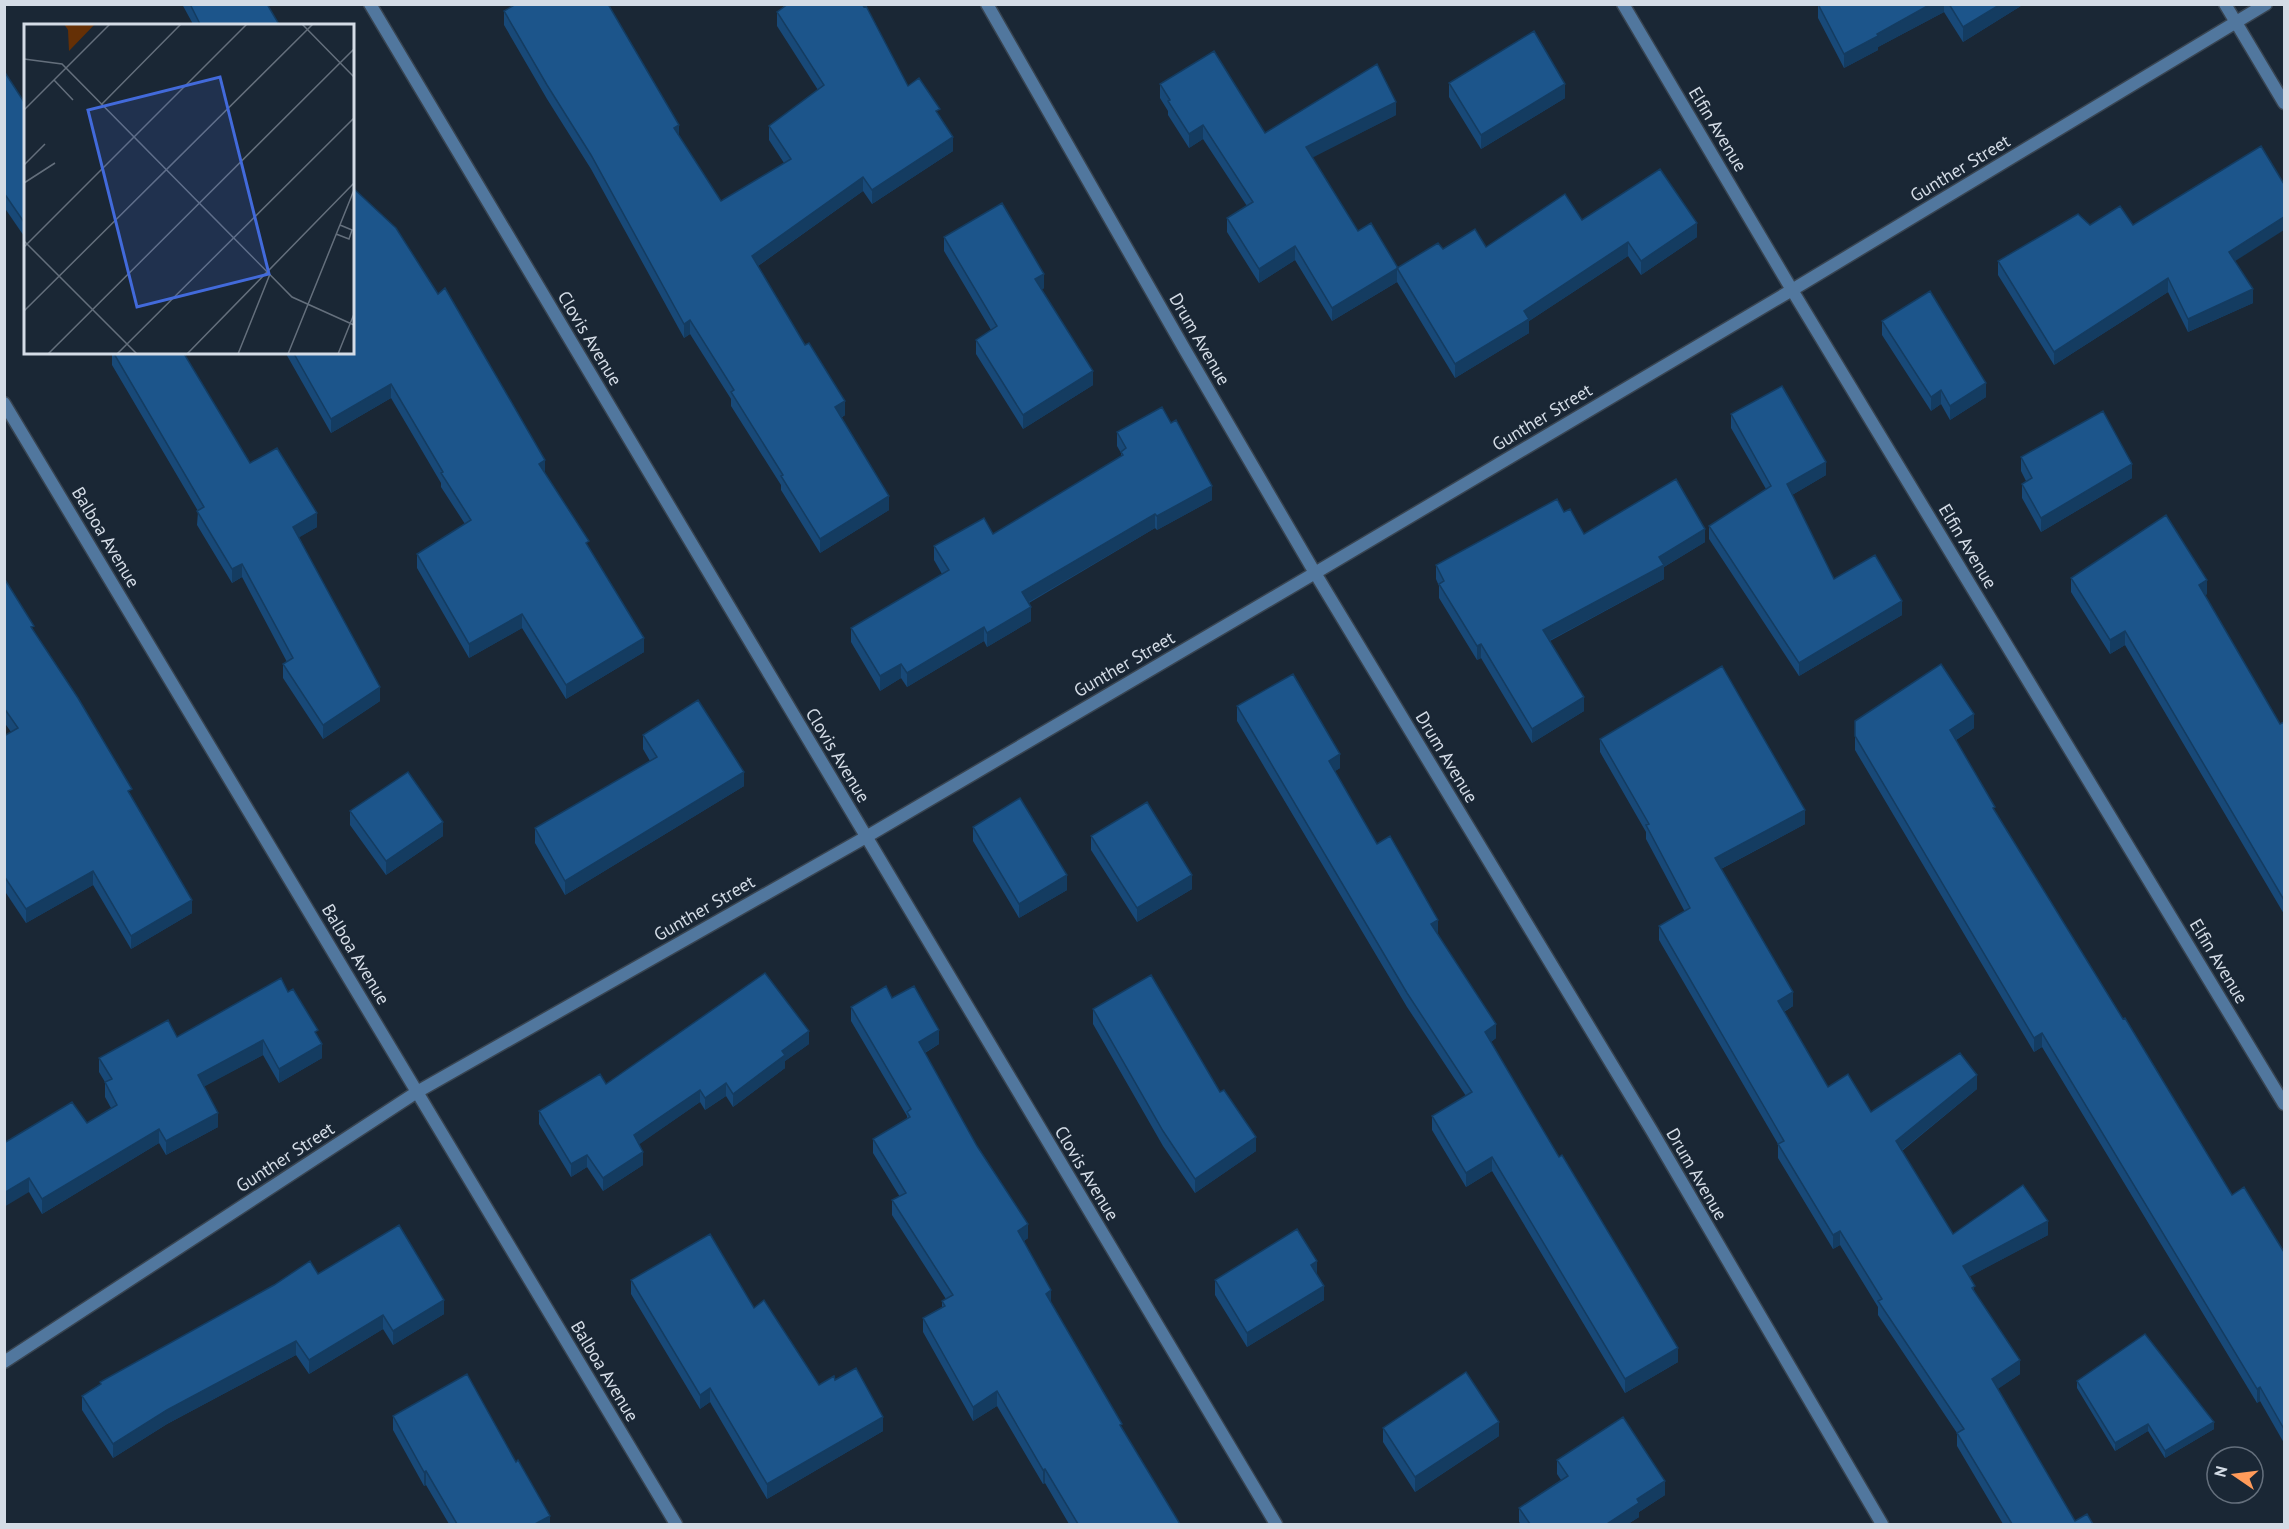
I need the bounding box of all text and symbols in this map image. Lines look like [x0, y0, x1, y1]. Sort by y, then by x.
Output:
inset map [24, 24, 354, 354]
street label: Elfin Avenue [1684, 82, 1752, 176]
street label: Gunther Street [1906, 129, 2014, 207]
street label: Clovis Avenue [553, 286, 627, 390]
street label: Drum Avenue [1164, 289, 1236, 389]
street label: Gunther Street [1488, 378, 1596, 456]
street label: Balboa Avenue [67, 482, 145, 592]
street label: Elfin Avenue [1934, 499, 2002, 593]
street label: Gunther Street [1070, 626, 1178, 702]
street label: Clovis Avenue [801, 703, 875, 807]
street label: Drum Avenue [1411, 707, 1483, 807]
street label: Gunther Street [650, 870, 758, 946]
street label: Balboa Avenue [317, 899, 395, 1009]
street label: Elfin Avenue [2185, 914, 2253, 1008]
street label: Gunther Street [232, 1117, 338, 1197]
street label: Clovis Avenue [1050, 1121, 1124, 1225]
street label: Drum Avenue [1661, 1124, 1733, 1224]
street label: Balboa Avenue [566, 1316, 644, 1426]
north arrow [2205, 1445, 2265, 1505]
text: N [2209, 1464, 2231, 1479]

